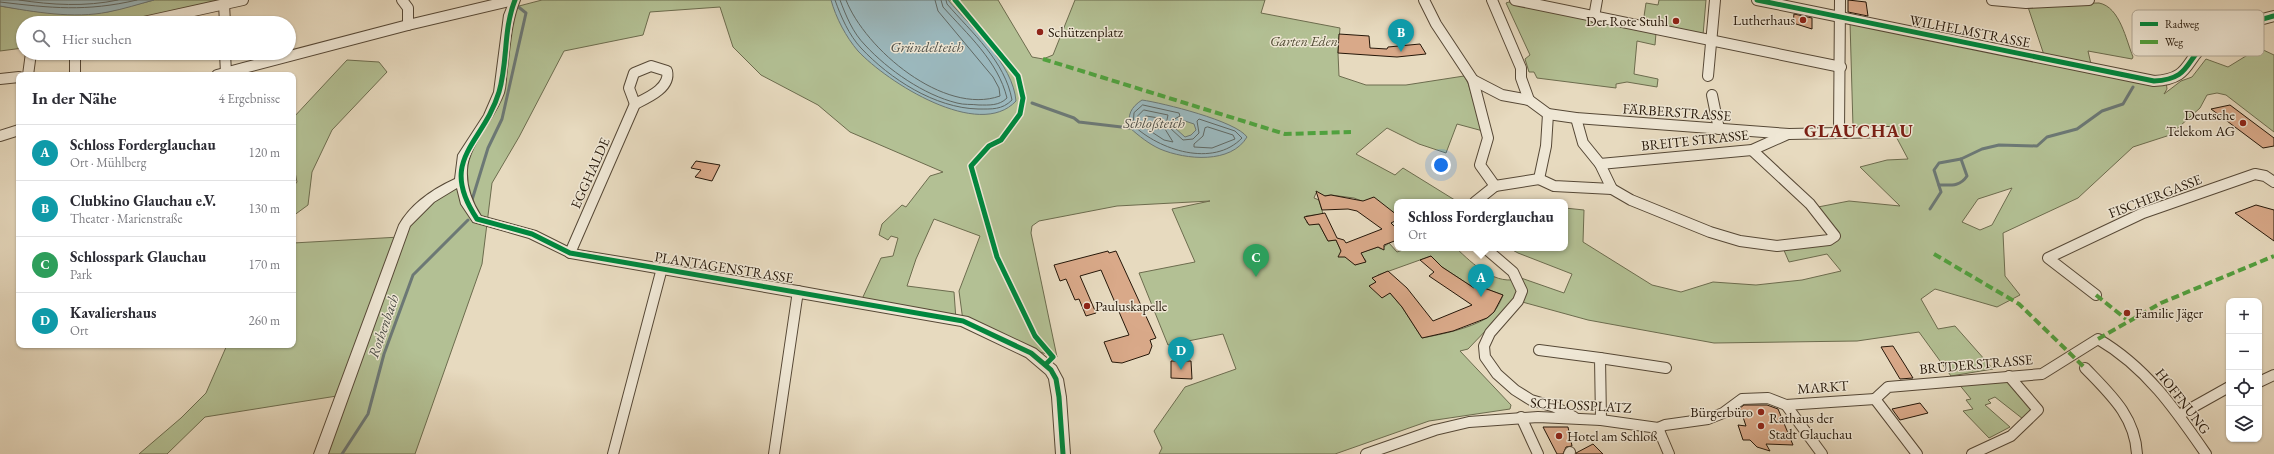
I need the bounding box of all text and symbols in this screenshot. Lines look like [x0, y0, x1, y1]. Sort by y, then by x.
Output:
street label: WILHELMSTRASSE [1908, 10, 2032, 52]
legend [2132, 10, 2264, 56]
place label: Lutherhaus [1733, 11, 1795, 29]
place label: Der Rote Stuhl [1586, 12, 1669, 30]
marker: Lutherhaus [1798, 15, 1808, 25]
search box [16, 16, 296, 60]
marker: Der Rote Stuhl [1671, 16, 1681, 26]
text: Radweg [2165, 17, 2199, 31]
pin: B [1388, 19, 1414, 52]
place label: Schützenplatz [1048, 23, 1124, 41]
icon: search [30, 27, 52, 49]
marker: Schützenplatz [1035, 27, 1045, 37]
text: Hier suchen [62, 29, 132, 48]
park label: Garten Eden [1270, 32, 1338, 50]
text: Weg [2165, 35, 2183, 49]
water label: Gründelteich [890, 37, 964, 56]
text: In der Nähe [32, 87, 117, 109]
text: 4 Ergebnisse [219, 90, 280, 107]
street label: FÄRBERSTRASSE [1622, 99, 1732, 125]
place label: Deutsche Telekom AG [2166, 106, 2236, 140]
water label: Schloßteich [1122, 113, 1185, 132]
marker: Deutsche Telekom AG [2238, 118, 2248, 128]
district label: GLAUCHAU [1804, 119, 1914, 142]
street label: BREITE STRASSE [1640, 125, 1750, 155]
text: Schloss Forderglauchau [70, 135, 216, 154]
street label: EGGHALDE [566, 135, 614, 211]
text: A [40, 144, 50, 161]
text: 120 m [249, 144, 280, 161]
text: Ort · Mühlberg [70, 154, 146, 171]
your location [1431, 155, 1451, 175]
street label: FISCHERGASSE [2106, 170, 2204, 222]
text: Clubkino Glauchau e.V. [70, 191, 216, 210]
popup [1394, 199, 1568, 251]
text: B [41, 200, 49, 217]
text: 130 m [249, 200, 280, 217]
text: Schloss Forderglauchau [1408, 207, 1554, 226]
text: Theater · Marienstraße [70, 210, 183, 227]
text: Ort [1408, 226, 1427, 243]
pin: C [1243, 244, 1269, 277]
text: Schlosspark Glauchau [70, 247, 206, 266]
street label: PLANTAGENSTRASSE [653, 247, 795, 287]
text: C [40, 256, 50, 273]
text: 170 m [249, 256, 280, 273]
pin: A [1468, 264, 1494, 297]
text: Park [70, 266, 92, 283]
water label: Rothenbach [363, 291, 403, 360]
place label: Pauluskapelle [1095, 297, 1168, 315]
map controls [2226, 298, 2262, 442]
button: + [2226, 298, 2262, 334]
marker: Pauluskapelle [1082, 301, 1092, 311]
text: Kavaliershaus [70, 303, 156, 322]
place label: Familie Jäger [2135, 304, 2204, 322]
marker: Familie Jäger [2122, 308, 2132, 318]
text: D [40, 312, 50, 329]
text: 260 m [249, 312, 280, 329]
text: Ort [70, 322, 88, 339]
button: − [2226, 334, 2262, 370]
pin: D [1168, 337, 1194, 370]
street label: BRÜDERSTRASSE [1918, 350, 2034, 378]
street label: HOFFNUNG [2152, 364, 2214, 438]
button: locate [2226, 370, 2262, 406]
street label: MARKT [1797, 376, 1850, 398]
street label: SCHLOSSPLATZ [1530, 393, 1633, 417]
place label: Bürgerbüro [1690, 403, 1753, 421]
button: layers [2226, 406, 2262, 442]
marker: Bürgerbüro [1756, 407, 1766, 417]
place label: Rathaus der Stadt Glauchau [1769, 409, 1853, 443]
marker: Rathaus der Stadt Glauchau [1756, 421, 1766, 431]
place label: Hotel am Schloß [1567, 427, 1657, 445]
marker: Hotel am Schloß [1554, 431, 1564, 441]

